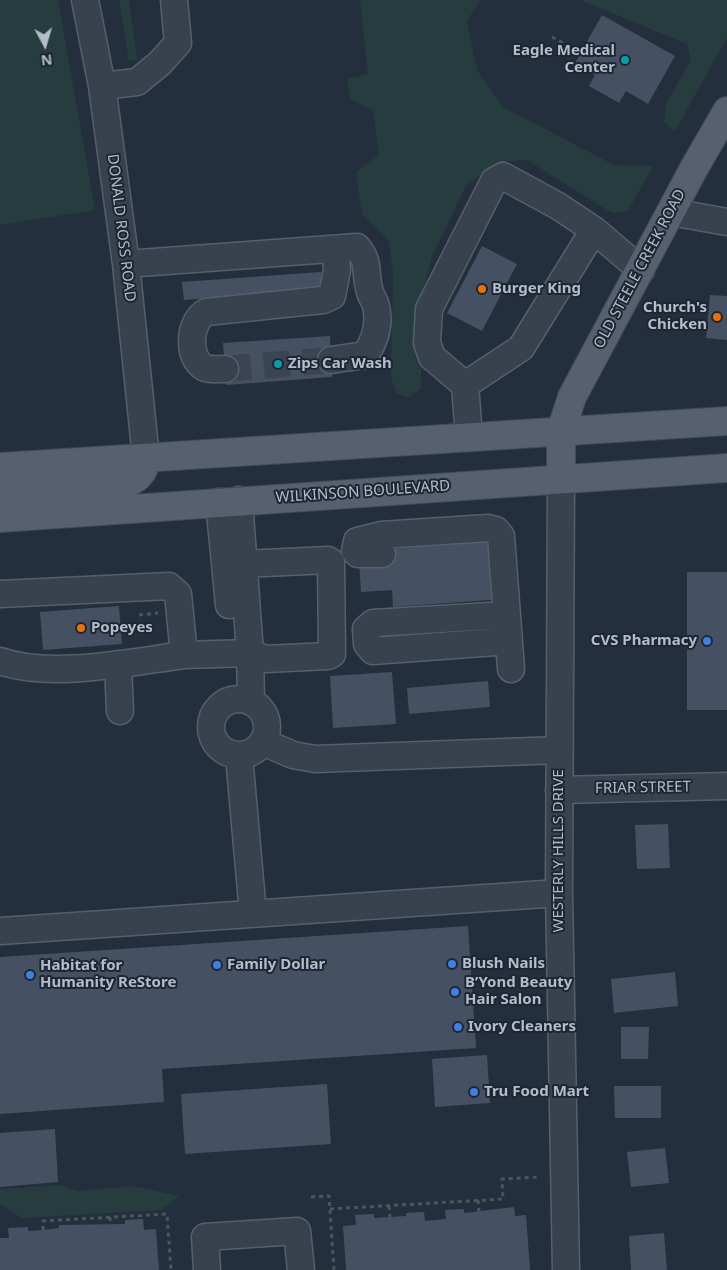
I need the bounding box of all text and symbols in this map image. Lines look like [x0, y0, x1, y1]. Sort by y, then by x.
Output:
north arrow [20, 20, 70, 70]
place label: Eagle Medical Center [513, 42, 615, 77]
text: N [40, 50, 53, 70]
marker: Eagle Medical Center [619, 54, 631, 66]
street label: DONALD ROSS ROAD [103, 153, 139, 303]
street label: OLD STEELE CREEK ROAD [590, 186, 690, 352]
place label: Burger King [492, 280, 581, 298]
marker: Burger King [476, 283, 488, 295]
place label: Church's Chicken [643, 299, 707, 334]
marker: Church's Chicken [711, 311, 723, 323]
place label: Zips Car Wash [288, 355, 392, 373]
marker: Zips Car Wash [272, 358, 284, 370]
street label: WILKINSON BOULEVARD [275, 477, 451, 507]
place label: Popeyes [91, 619, 153, 637]
marker: Popeyes [75, 622, 87, 634]
place label: CVS Pharmacy [591, 632, 697, 650]
marker: CVS Pharmacy [701, 635, 713, 647]
street label: WESTERLY HILLS DRIVE [550, 769, 568, 933]
street label: FRIAR STREET [595, 778, 691, 798]
place label: Blush Nails [462, 955, 545, 973]
place label: Family Dollar [227, 956, 325, 974]
place label: Habitat for Humanity ReStore [40, 957, 176, 992]
marker: Blush Nails [446, 958, 458, 970]
marker: Family Dollar [211, 959, 223, 971]
marker: Habitat for Humanity ReStore [24, 969, 36, 981]
place label: B’Yond Beauty Hair Salon [465, 974, 572, 1009]
marker: B’Yond Beauty Hair Salon [449, 986, 461, 998]
place label: Ivory Cleaners [468, 1018, 576, 1036]
marker: Ivory Cleaners [452, 1021, 464, 1033]
place label: Tru Food Mart [484, 1083, 589, 1101]
marker: Tru Food Mart [468, 1086, 480, 1098]

